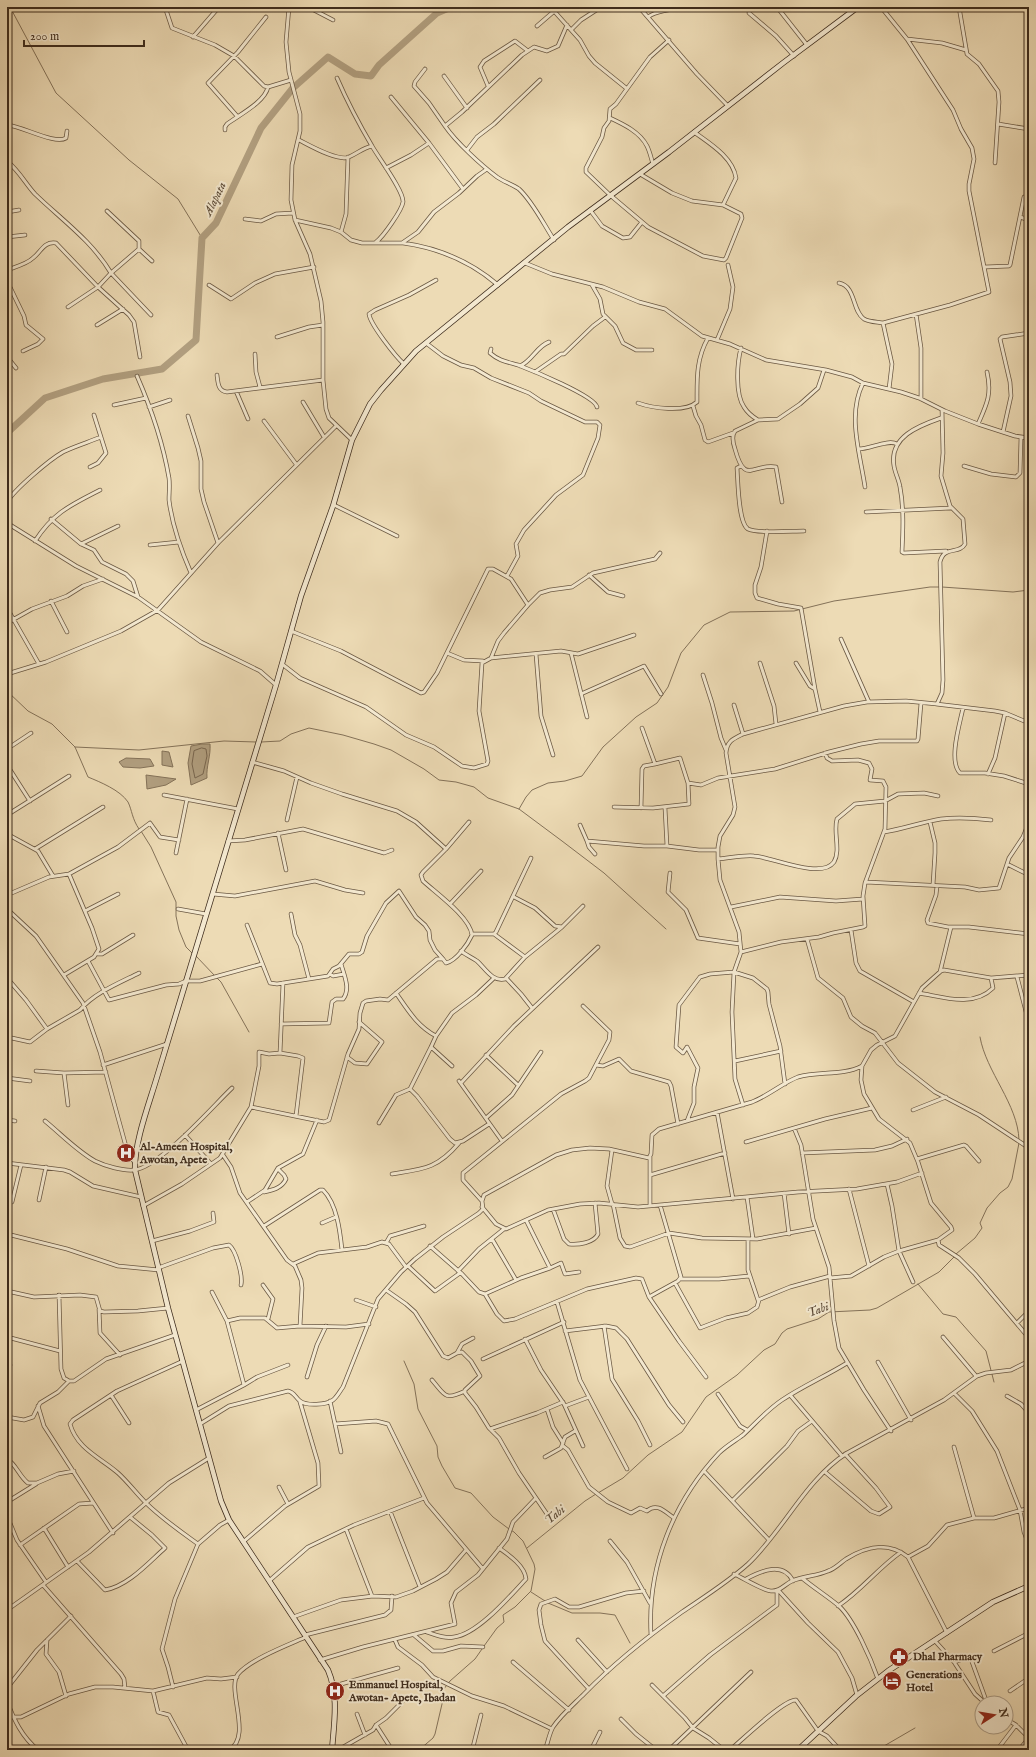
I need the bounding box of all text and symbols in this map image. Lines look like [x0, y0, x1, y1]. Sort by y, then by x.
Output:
scale bar [24, 22, 144, 48]
text: 200 m [30, 29, 59, 44]
water label: Alapata [200, 180, 230, 220]
place label: Al-Ameen Hospital, Awotan, Apete [139, 1140, 232, 1167]
hospital icon: Al-Ameen Hospital, Awotan, Apete [115, 1142, 137, 1164]
water label: Tabi [805, 1299, 832, 1321]
water label: Tabi [542, 1501, 569, 1528]
pharmacy icon: Dhal Pharmacy [888, 1646, 910, 1668]
place label: Dhal Pharmacy [913, 1650, 983, 1664]
place label: Generations Hotel [906, 1668, 962, 1695]
hotel icon: Generations Hotel [881, 1670, 903, 1692]
place label: Emmanuel Hospital, Awotan- Apete, Ibadan [348, 1678, 456, 1705]
hospital icon: Emmanuel Hospital, Awotan- Apete, Ibadan [324, 1680, 346, 1702]
north arrow [974, 1695, 1014, 1735]
text: N [995, 1706, 1011, 1720]

